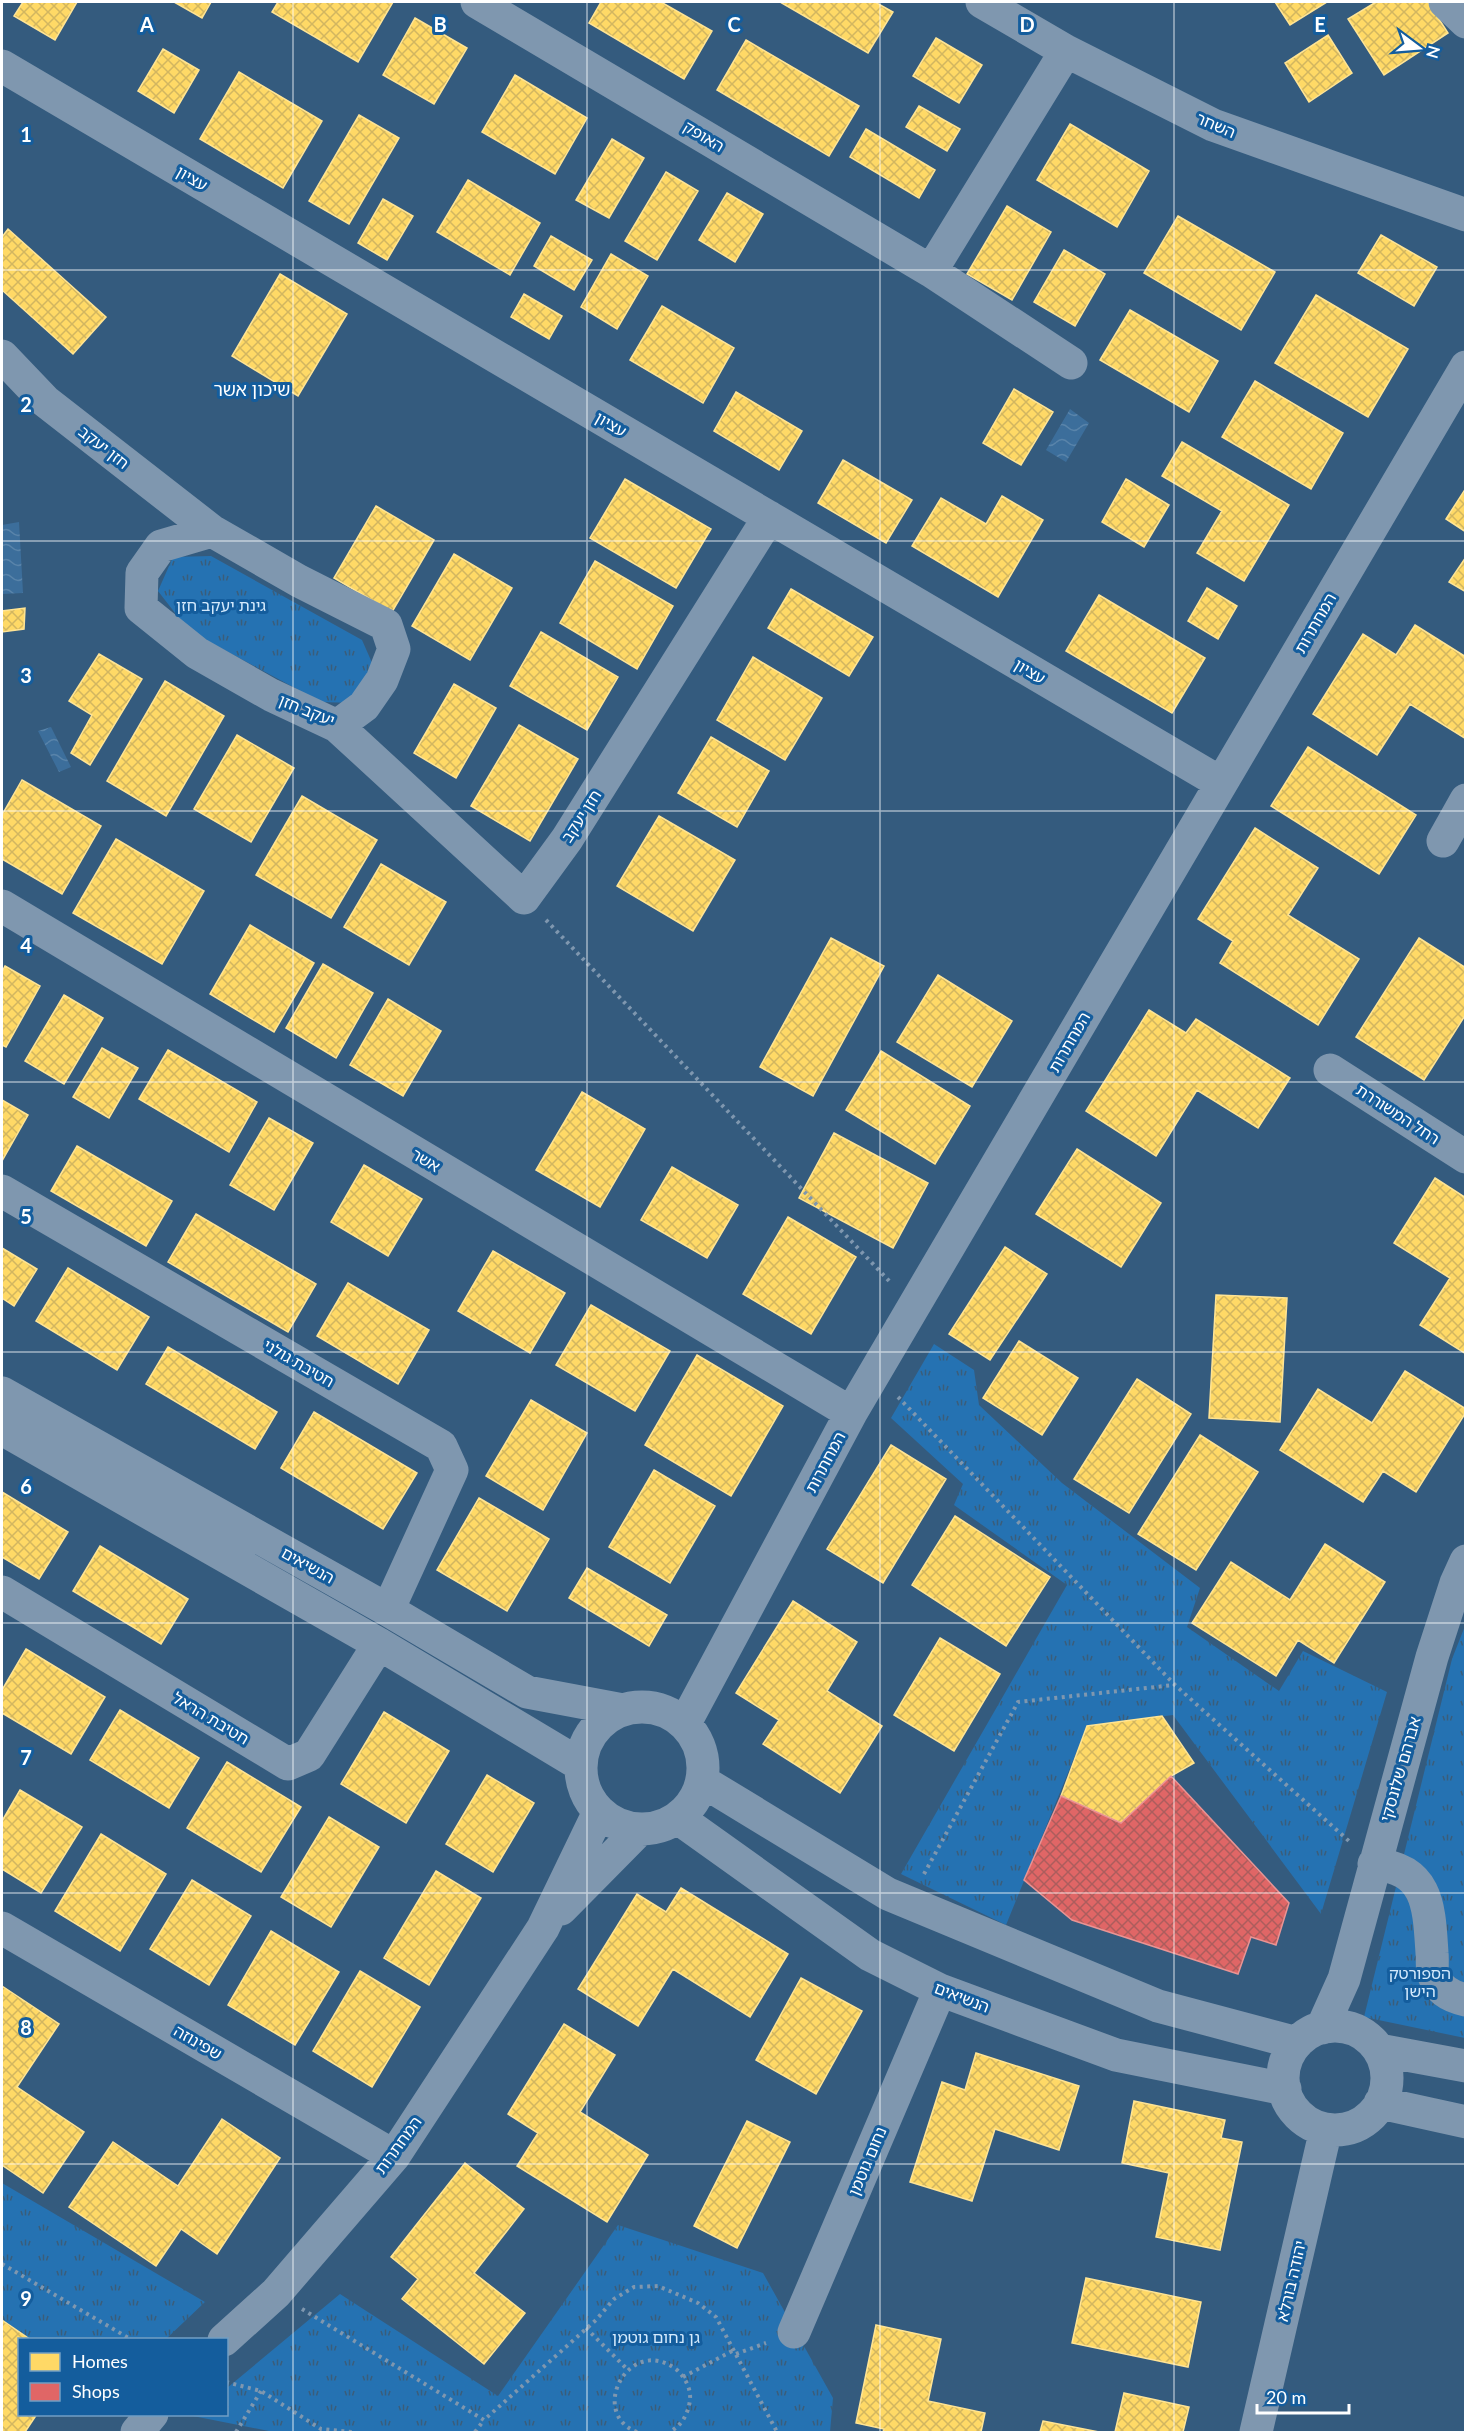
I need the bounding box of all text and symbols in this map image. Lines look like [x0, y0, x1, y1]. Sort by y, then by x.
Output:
text: A [139, 12, 154, 36]
text: B [433, 12, 447, 36]
text: C [727, 12, 741, 36]
text: D [1019, 12, 1035, 36]
text: E [1314, 12, 1326, 36]
north arrow [1389, 18, 1449, 78]
text: N [1423, 44, 1445, 61]
street label: השחר [1194, 108, 1239, 141]
street label: האופק [680, 116, 728, 155]
text: 1 [20, 122, 32, 146]
street label: עציון [173, 161, 211, 194]
district label: שיכון אשר [214, 378, 290, 400]
text: 2 [20, 392, 32, 416]
street label: עציון [592, 407, 630, 440]
street label: חזן יעקב [75, 421, 133, 472]
street label: המחתרות [1290, 589, 1339, 656]
park label: גינת יעקב חזן [176, 595, 266, 614]
street label: עציון [1011, 654, 1049, 687]
text: 3 [20, 663, 32, 687]
street label: יעקב חזן [276, 690, 338, 729]
street label: חזן יעקב [557, 786, 605, 845]
text: 4 [20, 933, 32, 957]
street label: המחתרות [1044, 1008, 1093, 1075]
street label: רחל המשוררת [1353, 1080, 1443, 1148]
street label: אשר [409, 1144, 444, 1175]
text: 5 [20, 1204, 32, 1228]
street label: חטיבת גולני [261, 1335, 338, 1390]
street label: המחתרות [801, 1428, 849, 1495]
text: 6 [20, 1474, 32, 1498]
street label: הנשיאים [278, 1542, 338, 1587]
street label: חטיבת הראל [170, 1687, 253, 1748]
street label: אברהם שלונסקי [1375, 1714, 1424, 1824]
text: 7 [20, 1745, 32, 1769]
park label: הספורטק הישן [1389, 1963, 1451, 2000]
street label: הנשיאים [932, 1977, 992, 2016]
text: 8 [20, 2015, 32, 2039]
street label: שפינוזה [171, 2020, 226, 2063]
street label: המחתרות [370, 2112, 425, 2177]
street label: נחום גוטמן [844, 2124, 890, 2198]
street label: יהודה בורלא [1272, 2239, 1309, 2323]
text: 9 [20, 2286, 32, 2310]
park label: גן נחום גוטמן [612, 2327, 700, 2346]
legend [18, 2338, 228, 2416]
text: Homes [72, 2350, 128, 2372]
scale bar [1257, 2377, 1348, 2415]
text: Shops [72, 2380, 120, 2402]
text: 20 m [1266, 2386, 1306, 2408]

